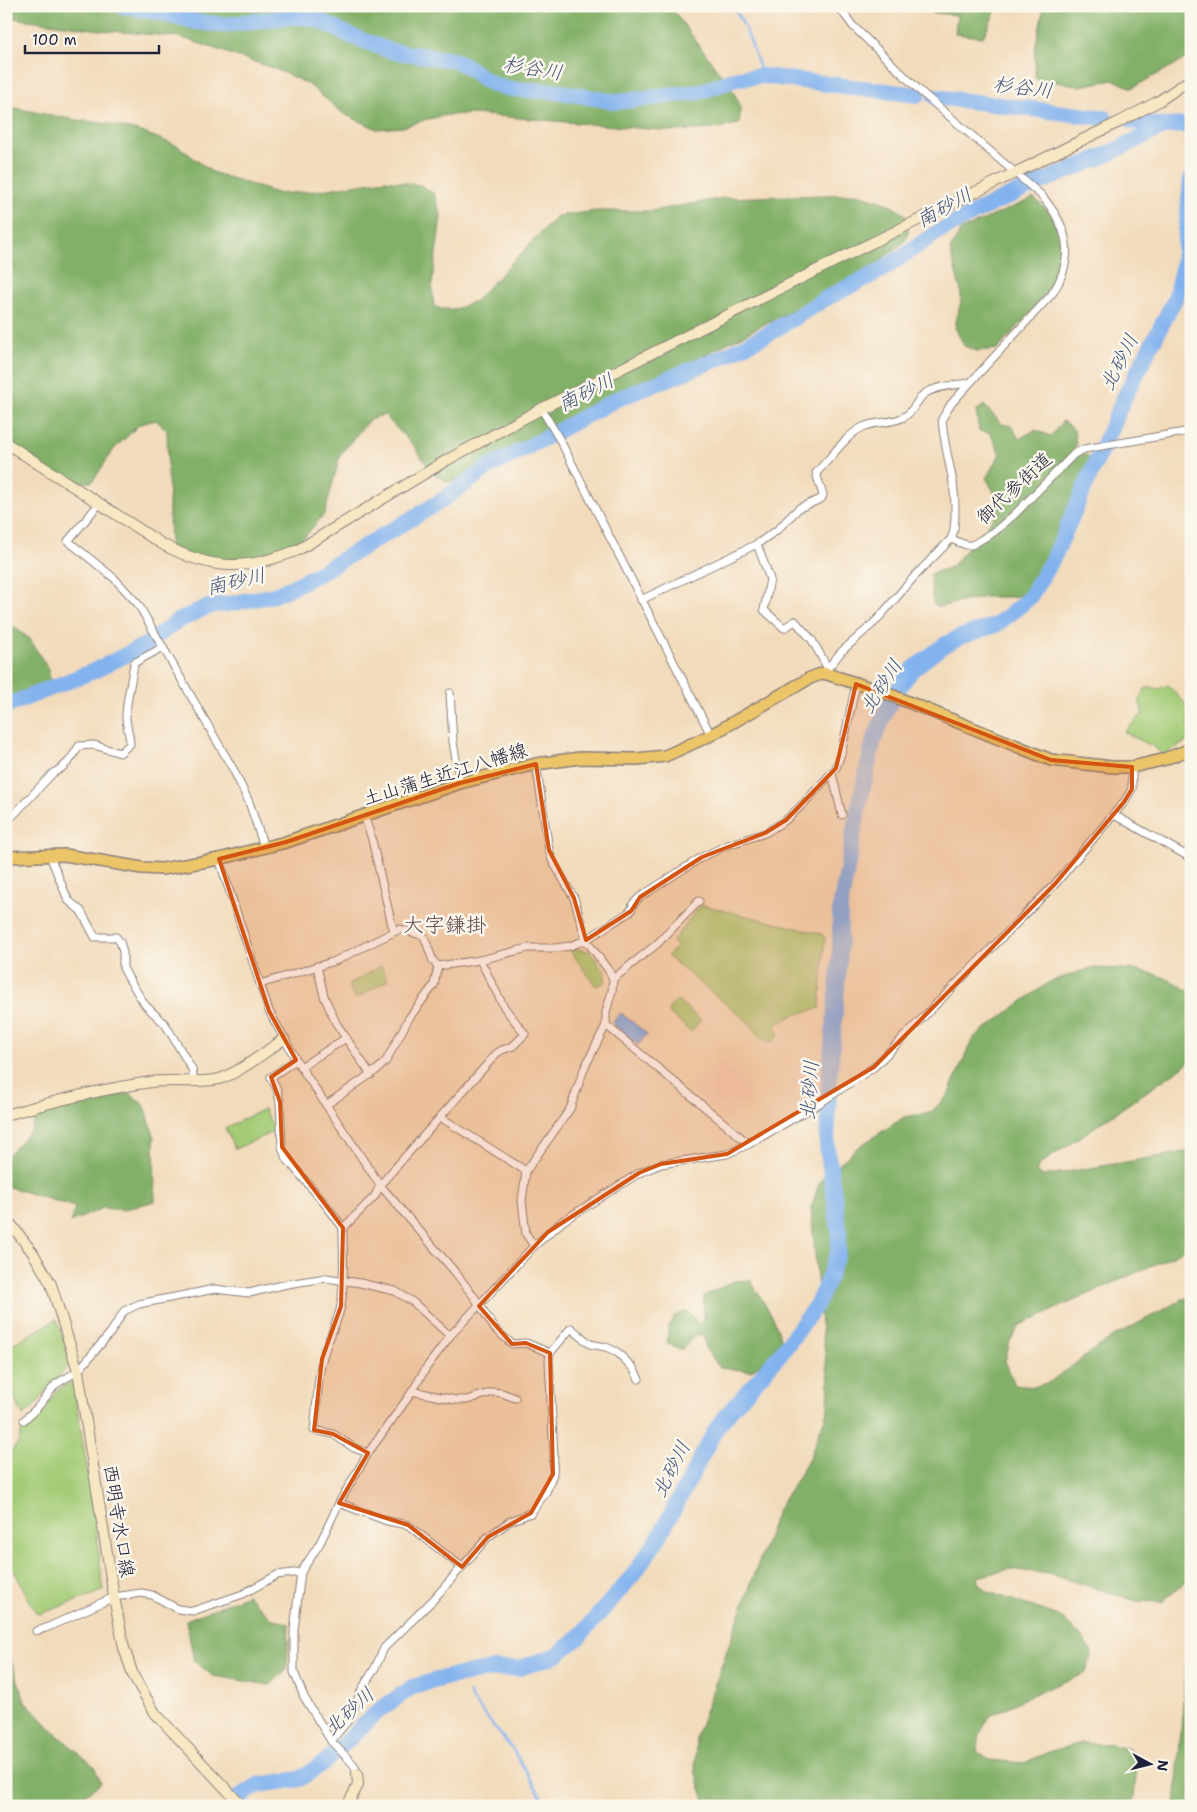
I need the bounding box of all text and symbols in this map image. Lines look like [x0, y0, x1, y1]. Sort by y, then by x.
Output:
scale bar [25, 22, 159, 54]
text: 100 m [32, 30, 77, 50]
water label: 杉谷川 [501, 50, 565, 86]
water label: 杉谷川 [992, 70, 1054, 104]
water label: 南砂川 [911, 181, 977, 233]
water label: 北砂川 [1094, 329, 1144, 395]
water label: 南砂川 [553, 367, 619, 417]
street label: 御代参街道 [971, 446, 1057, 530]
water label: 南砂川 [204, 562, 268, 600]
water label: 北砂川 [854, 654, 908, 718]
street label: 土山蒲生近江八幡線 [360, 737, 530, 811]
district label: 大字鎌掛 [403, 911, 487, 939]
water label: 北砂川 [794, 1059, 824, 1121]
water label: 北砂川 [646, 1436, 696, 1502]
street label: 西明寺水口線 [98, 1463, 140, 1579]
water label: 北砂川 [318, 1681, 380, 1741]
north arrow [1124, 1740, 1174, 1790]
text: N [1153, 1759, 1173, 1772]

